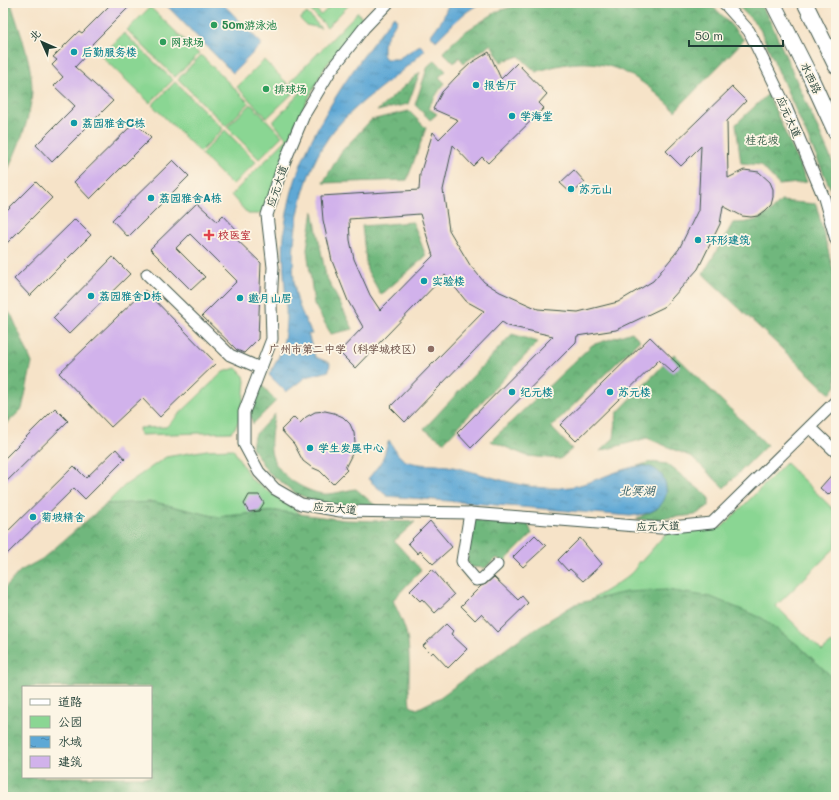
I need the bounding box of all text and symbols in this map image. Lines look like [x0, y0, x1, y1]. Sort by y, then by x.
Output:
place label: 50m游泳池 [222, 17, 277, 32]
marker: 50m游泳池 [209, 20, 219, 30]
north arrow [22, 22, 62, 62]
scale bar [689, 22, 783, 48]
text: 北 [25, 25, 44, 44]
text: 50 m [695, 27, 723, 43]
place label: 网球场 [171, 34, 204, 49]
marker: 网球场 [158, 37, 168, 47]
place label: 后勤服务楼 [82, 44, 137, 59]
marker: 后勤服务楼 [69, 47, 79, 57]
street label: 水西路 [798, 60, 825, 96]
place label: 报告厅 [484, 77, 517, 92]
marker: 报告厅 [471, 80, 481, 90]
place label: 排球场 [274, 81, 307, 96]
marker: 排球场 [261, 84, 271, 94]
street label: 应元大道 [774, 94, 805, 140]
place label: 学海堂 [520, 108, 553, 123]
marker: 学海堂 [507, 111, 517, 121]
place label: 荔园雅舍C栋 [82, 115, 145, 130]
marker: 荔园雅舍C栋 [69, 118, 79, 128]
park label: 桂花坡 [746, 132, 779, 147]
street label: 应元大道 [262, 163, 291, 209]
place label: 苏元山 [579, 181, 612, 196]
marker: 苏元山 [566, 184, 576, 194]
place label: 荔园雅舍A栋 [159, 190, 222, 205]
marker: 荔园雅舍A栋 [146, 193, 156, 203]
place label: 校医室 [218, 227, 251, 242]
marker: 校医室 [203, 229, 215, 241]
place label: 环形建筑 [706, 232, 750, 247]
marker: 环形建筑 [693, 235, 703, 245]
place label: 实验楼 [432, 273, 465, 288]
marker: 实验楼 [419, 276, 429, 286]
place label: 荔园雅舍D栋 [99, 288, 162, 303]
place label: 邀月山居 [248, 290, 292, 305]
marker: 荔园雅舍D栋 [86, 291, 96, 301]
marker: 邀月山居 [235, 293, 245, 303]
place label: 广州市第二中学（科学城校区） [269, 341, 423, 356]
marker: 广州市第二中学（科学城校区） [426, 344, 436, 354]
place label: 纪元楼 [520, 384, 553, 399]
place label: 苏元楼 [618, 384, 651, 399]
marker: 纪元楼 [507, 387, 517, 397]
marker: 苏元楼 [605, 387, 615, 397]
place label: 学生发展中心 [318, 440, 384, 455]
marker: 学生发展中心 [305, 443, 315, 453]
water label: 北冥湖 [619, 482, 656, 498]
street label: 应元大道 [312, 498, 358, 517]
place label: 菊坡精舍 [41, 509, 85, 524]
marker: 菊坡精舍 [28, 512, 38, 522]
street label: 应元大道 [636, 518, 680, 533]
legend [22, 686, 152, 778]
text: 道路 [58, 693, 82, 709]
text: 公园 [58, 713, 82, 729]
text: 水域 [58, 733, 82, 749]
text: 建筑 [58, 753, 82, 769]

